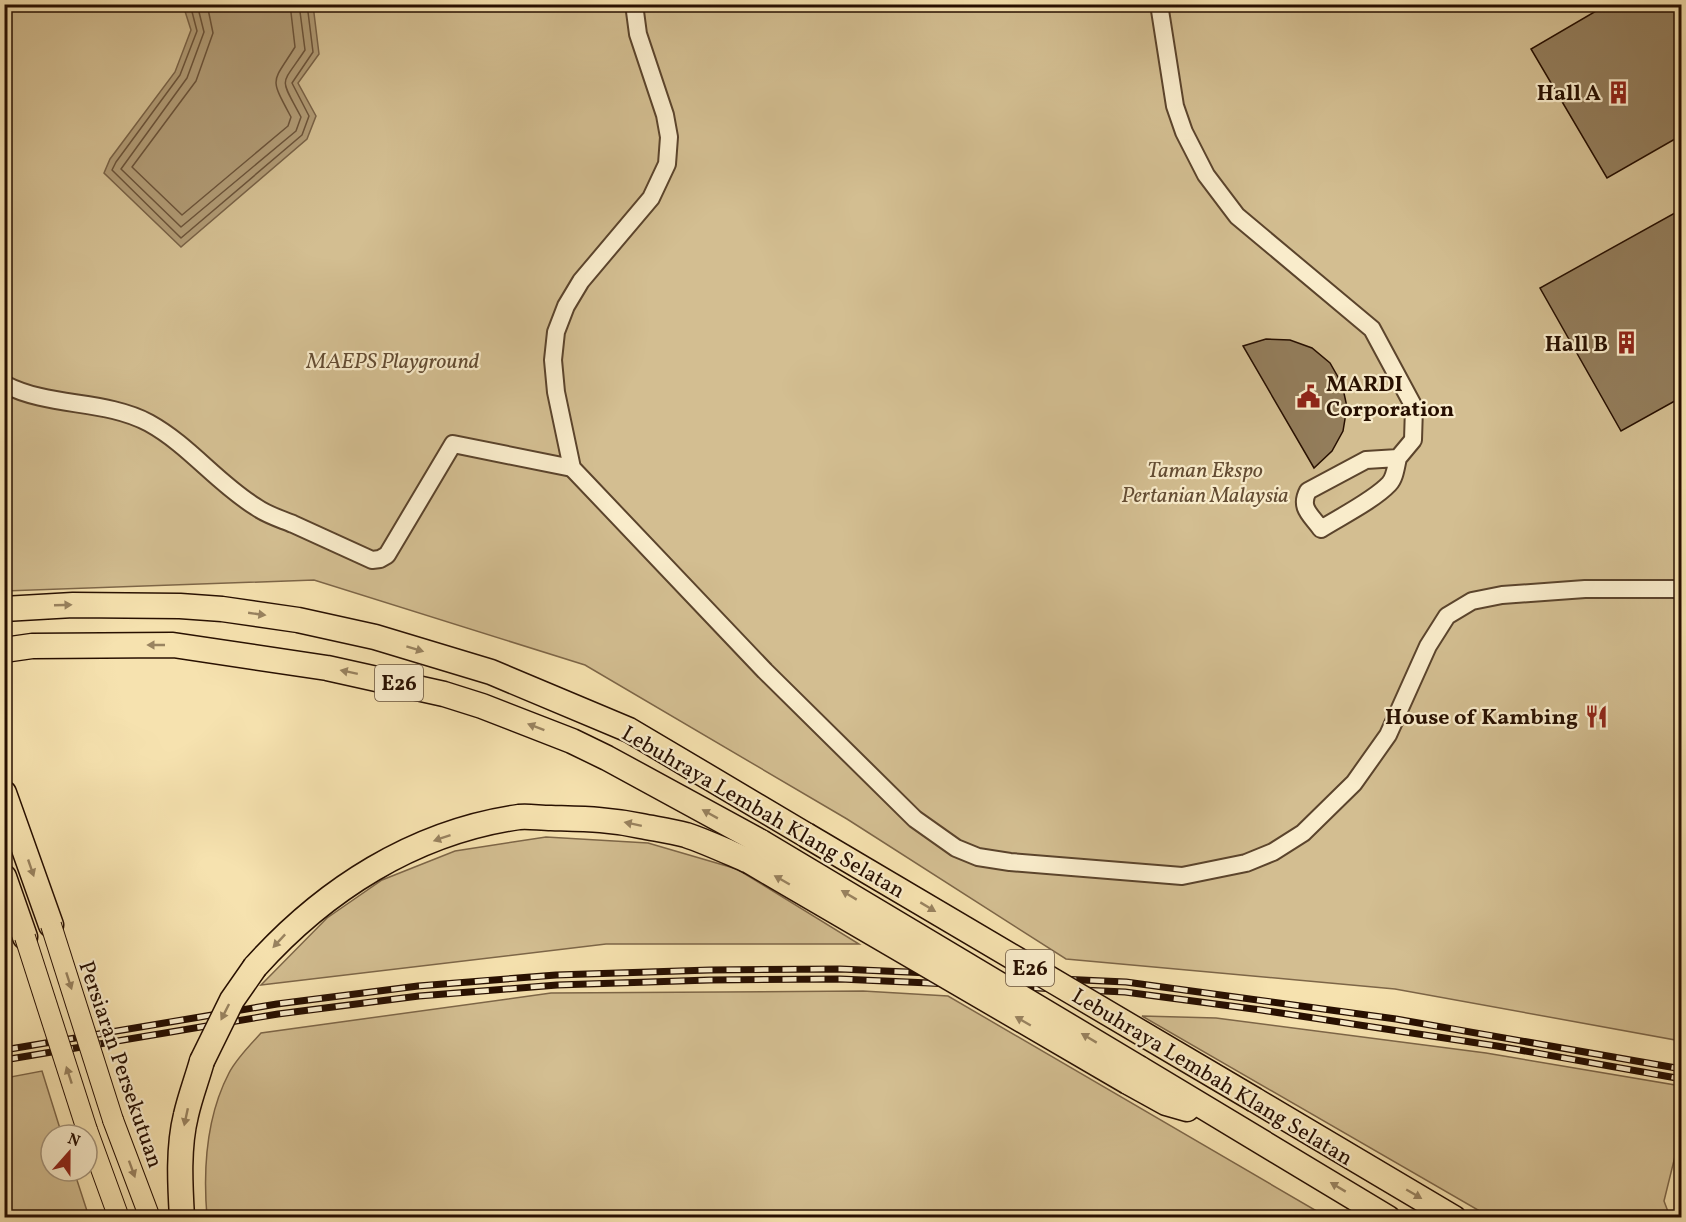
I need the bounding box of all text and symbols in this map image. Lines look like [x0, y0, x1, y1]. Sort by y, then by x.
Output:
place label: Hall A [1537, 79, 1601, 110]
building icon: Hall A [1606, 79, 1632, 105]
place label: Hall B [1545, 330, 1608, 361]
building icon: Hall B [1613, 330, 1639, 356]
park label: MAEPS Playground [306, 347, 480, 378]
place label: MARDI Corporation [1326, 370, 1454, 426]
public building icon: MARDI Corporation [1295, 383, 1321, 409]
park label: Taman Ekspo Pertanian Malaysia [1121, 456, 1289, 512]
one-way arrow [53, 601, 72, 610]
one-way arrow [248, 609, 267, 618]
one-way arrow [147, 640, 166, 650]
one-way arrow [406, 645, 424, 654]
road number: E26 [375, 665, 423, 701]
one-way arrow [339, 667, 358, 676]
place label: House of Kambing [1385, 703, 1578, 734]
restaurant icon: House of Kambing [1583, 703, 1609, 729]
street label: Lebuhraya Lembah Klang Selatan [615, 719, 910, 907]
one-way arrow [526, 722, 544, 732]
one-way arrow [701, 809, 718, 819]
one-way arrow [624, 819, 643, 828]
one-way arrow [433, 833, 451, 843]
one-way arrow [26, 859, 36, 877]
one-way arrow [774, 875, 790, 886]
one-way arrow [841, 889, 857, 900]
one-way arrow [920, 902, 936, 913]
one-way arrow [272, 934, 286, 949]
road number: E26 [1006, 950, 1054, 986]
street label: Persiaran Persekutuan [70, 957, 170, 1173]
one-way arrow [64, 972, 74, 990]
street label: Lebuhraya Lembah Klang Selatan [1065, 982, 1358, 1175]
one-way arrow [221, 1003, 231, 1021]
one-way arrow [1014, 1016, 1031, 1026]
one-way arrow [1081, 1032, 1097, 1043]
one-way arrow [64, 1066, 74, 1084]
one-way arrow [181, 1108, 190, 1127]
north arrow [39, 1123, 99, 1183]
text: N [64, 1129, 83, 1153]
one-way arrow [127, 1160, 137, 1178]
one-way arrow [1330, 1182, 1346, 1193]
one-way arrow [1406, 1189, 1423, 1199]

